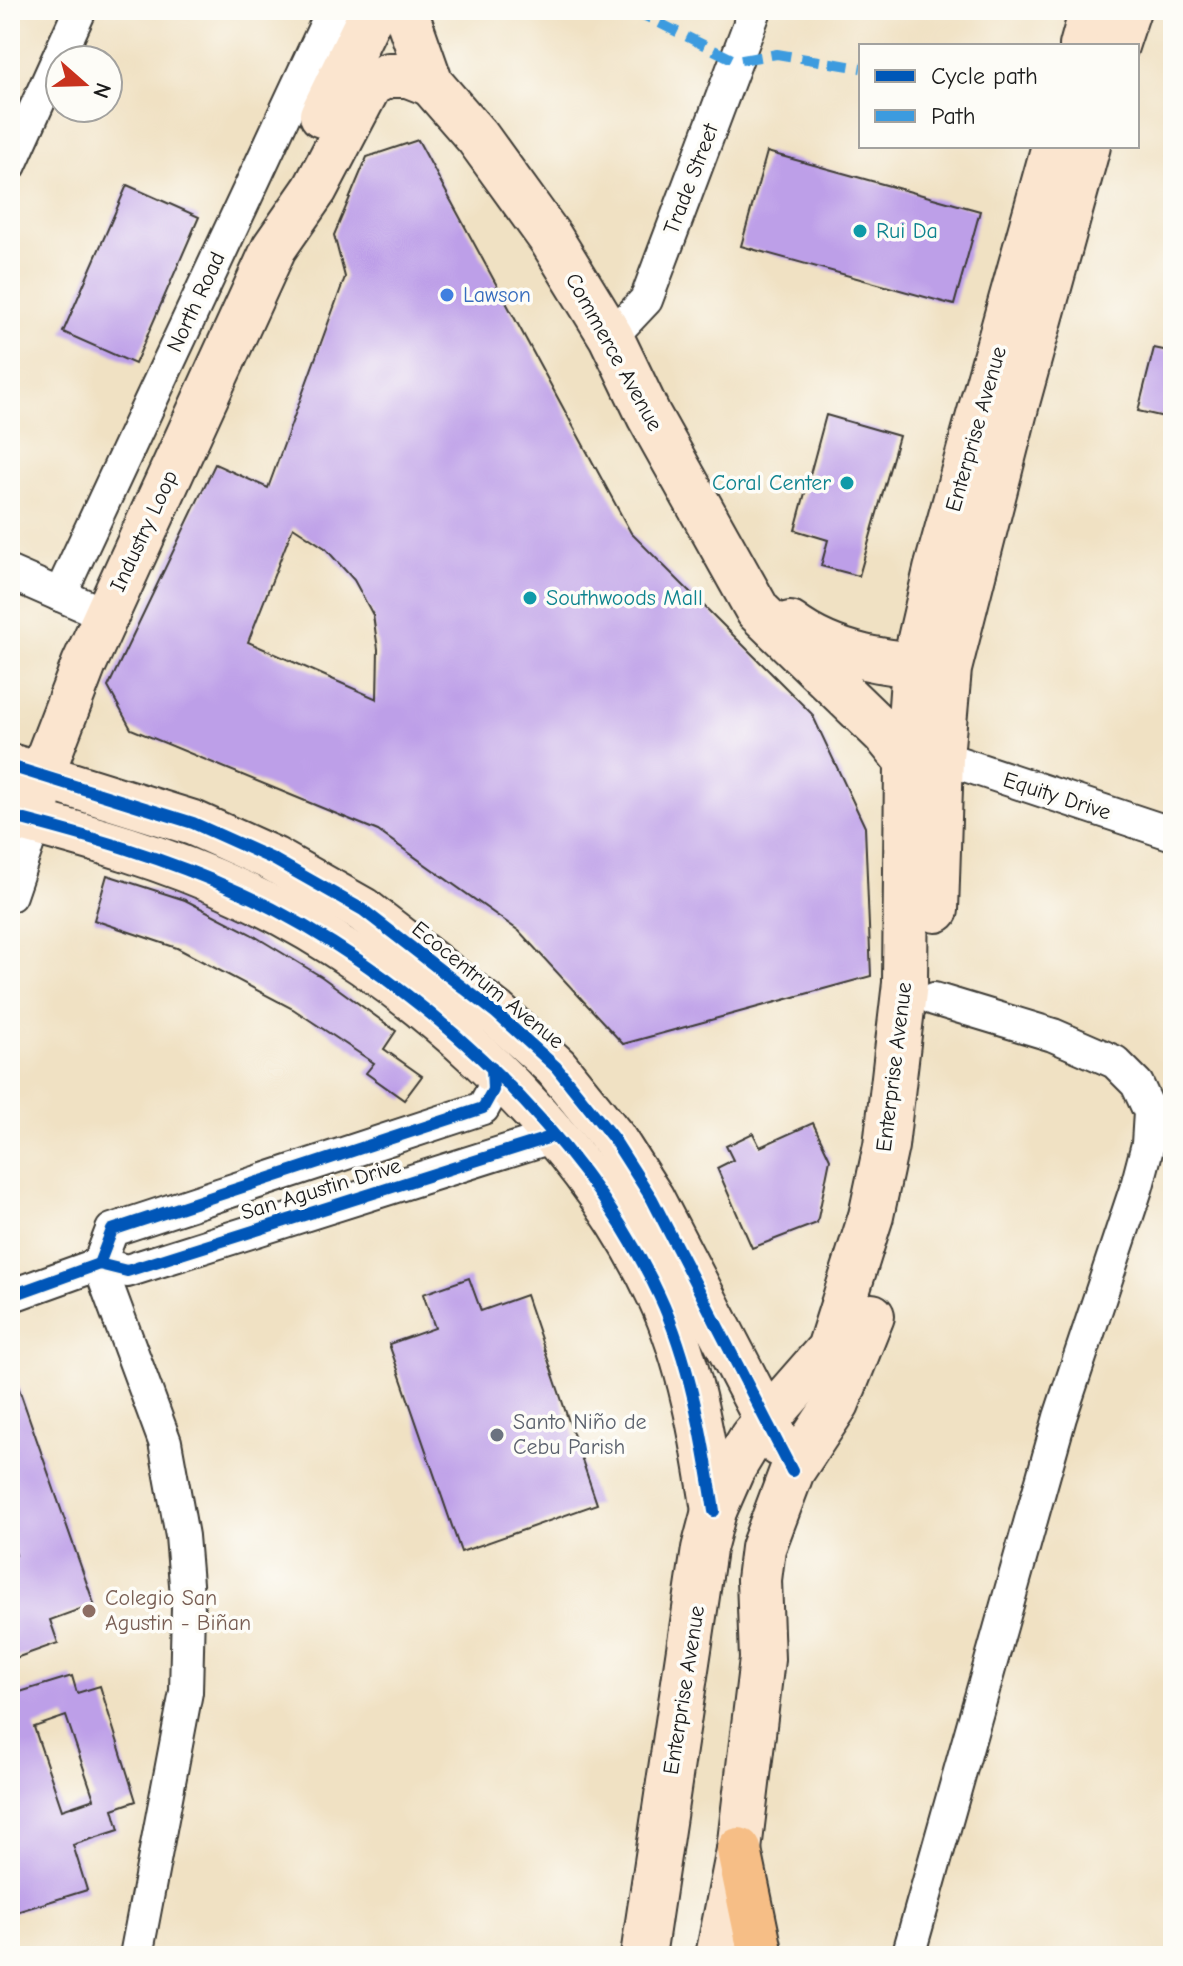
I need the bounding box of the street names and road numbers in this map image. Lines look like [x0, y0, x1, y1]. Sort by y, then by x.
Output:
street label: Trade Street [658, 119, 724, 238]
street label: North Road [161, 248, 231, 356]
street label: Commerce Avenue [560, 268, 668, 436]
street label: Enterprise Avenue [940, 343, 1012, 515]
street label: Industry Loop [105, 466, 183, 596]
street label: Equity Drive [1000, 766, 1114, 826]
street label: Ecocentrum Avenue [407, 916, 569, 1054]
street label: Enterprise Avenue [871, 981, 917, 1153]
street label: San Agustin Drive [238, 1152, 404, 1226]
street label: Enterprise Avenue [658, 1604, 710, 1776]

